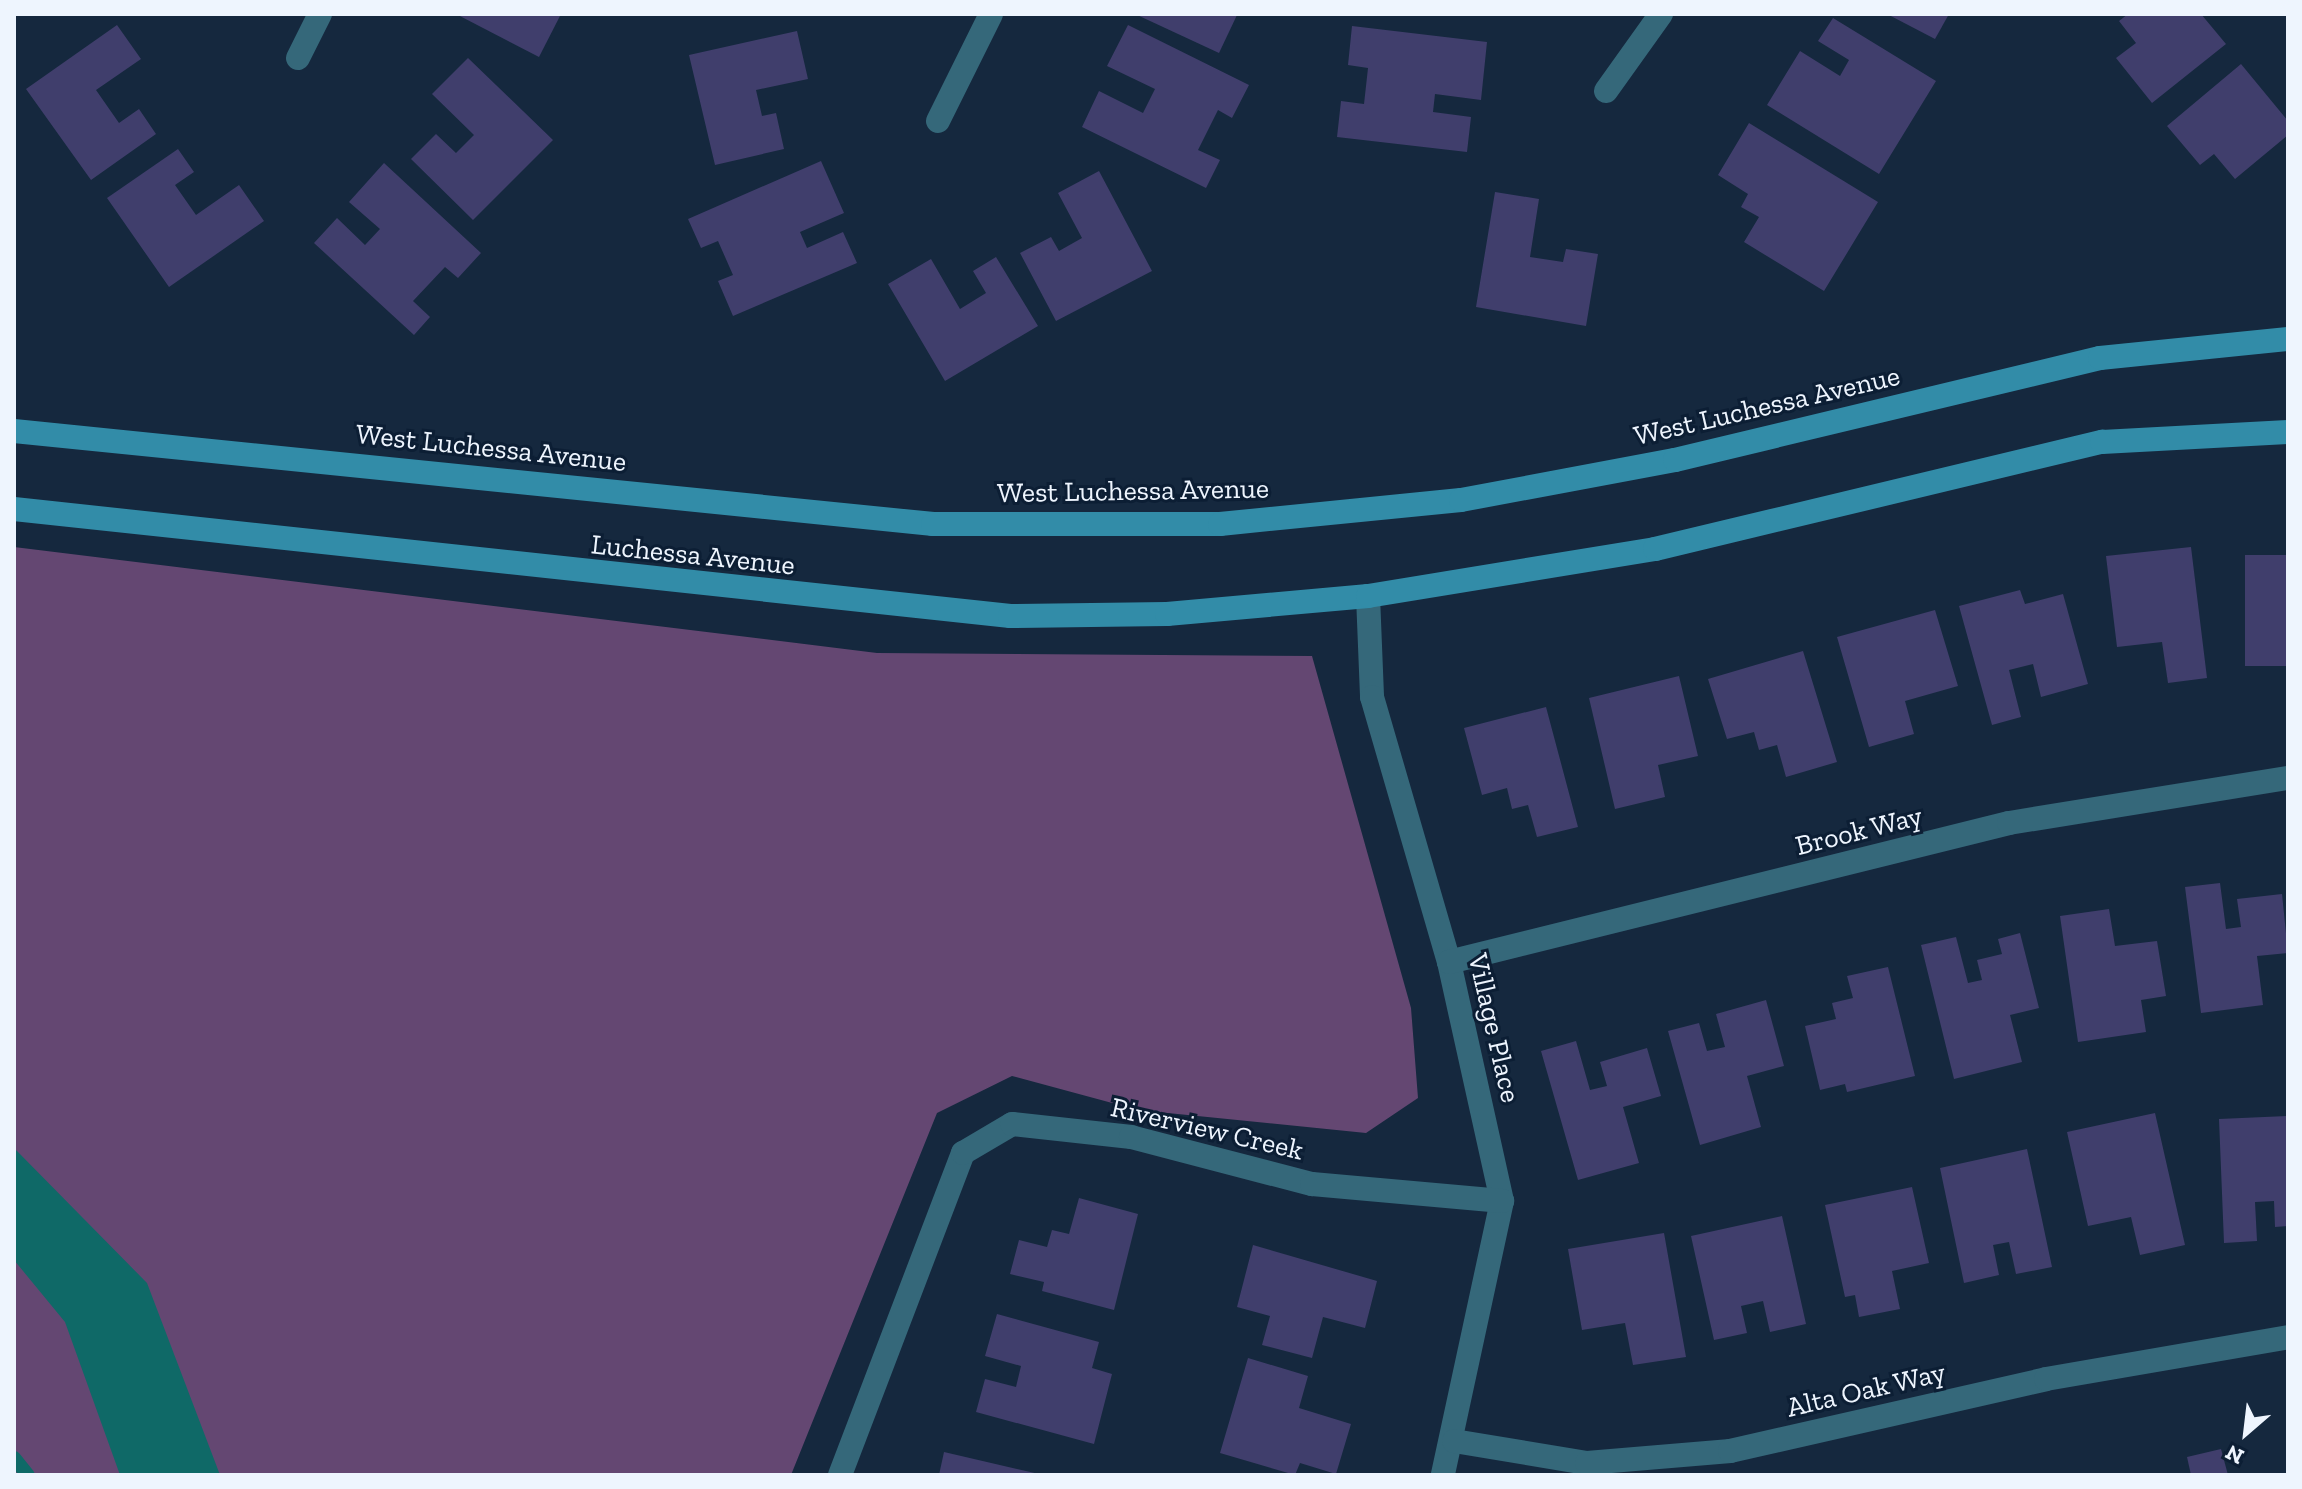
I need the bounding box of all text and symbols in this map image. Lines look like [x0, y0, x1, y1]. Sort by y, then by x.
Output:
street label: West Luchessa Avenue [1630, 359, 1904, 453]
street label: West Luchessa Avenue [354, 417, 628, 479]
street label: West Luchessa Avenue [996, 472, 1270, 510]
street label: Luchessa Avenue [589, 528, 797, 582]
street label: Brook Way [1792, 799, 1926, 863]
street label: Village Place [1461, 950, 1527, 1106]
street label: Riverview Creek [1107, 1090, 1307, 1168]
street label: Alta Oak Way [1783, 1355, 1949, 1425]
north arrow [2206, 1393, 2286, 1473]
text: N [2221, 1439, 2248, 1470]

